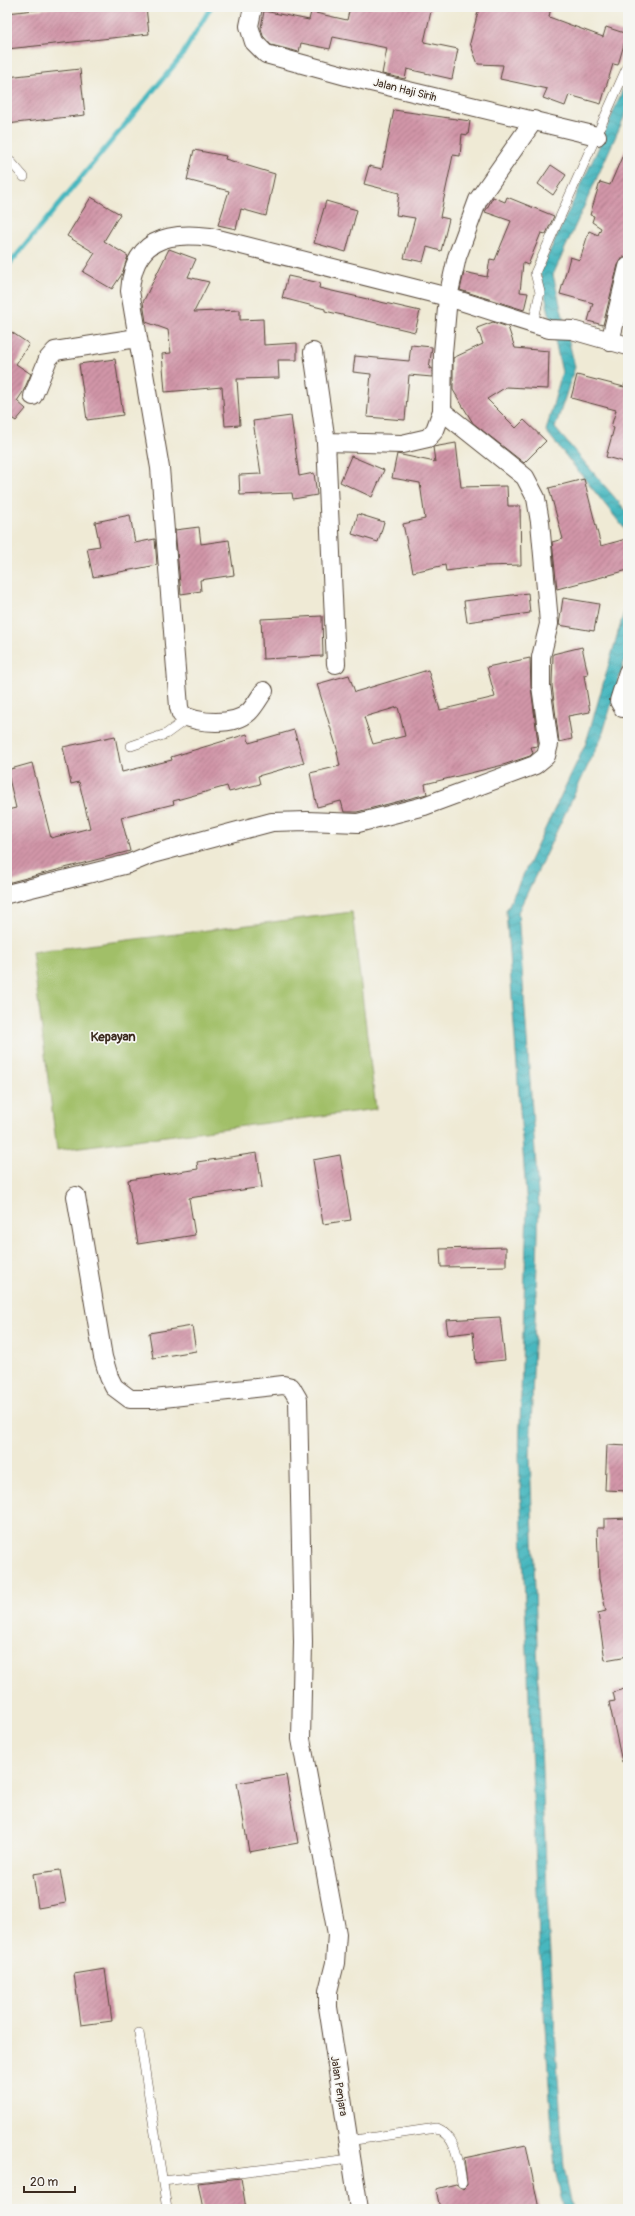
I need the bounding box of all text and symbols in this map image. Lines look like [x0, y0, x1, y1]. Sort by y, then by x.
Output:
street label: Jalan Haji Sirih [372, 76, 438, 104]
district label: Kepayan [91, 1029, 136, 1045]
street label: Jalan Penjara [328, 2055, 350, 2117]
scale bar [24, 2168, 75, 2194]
text: 20 m [30, 2175, 59, 2190]

